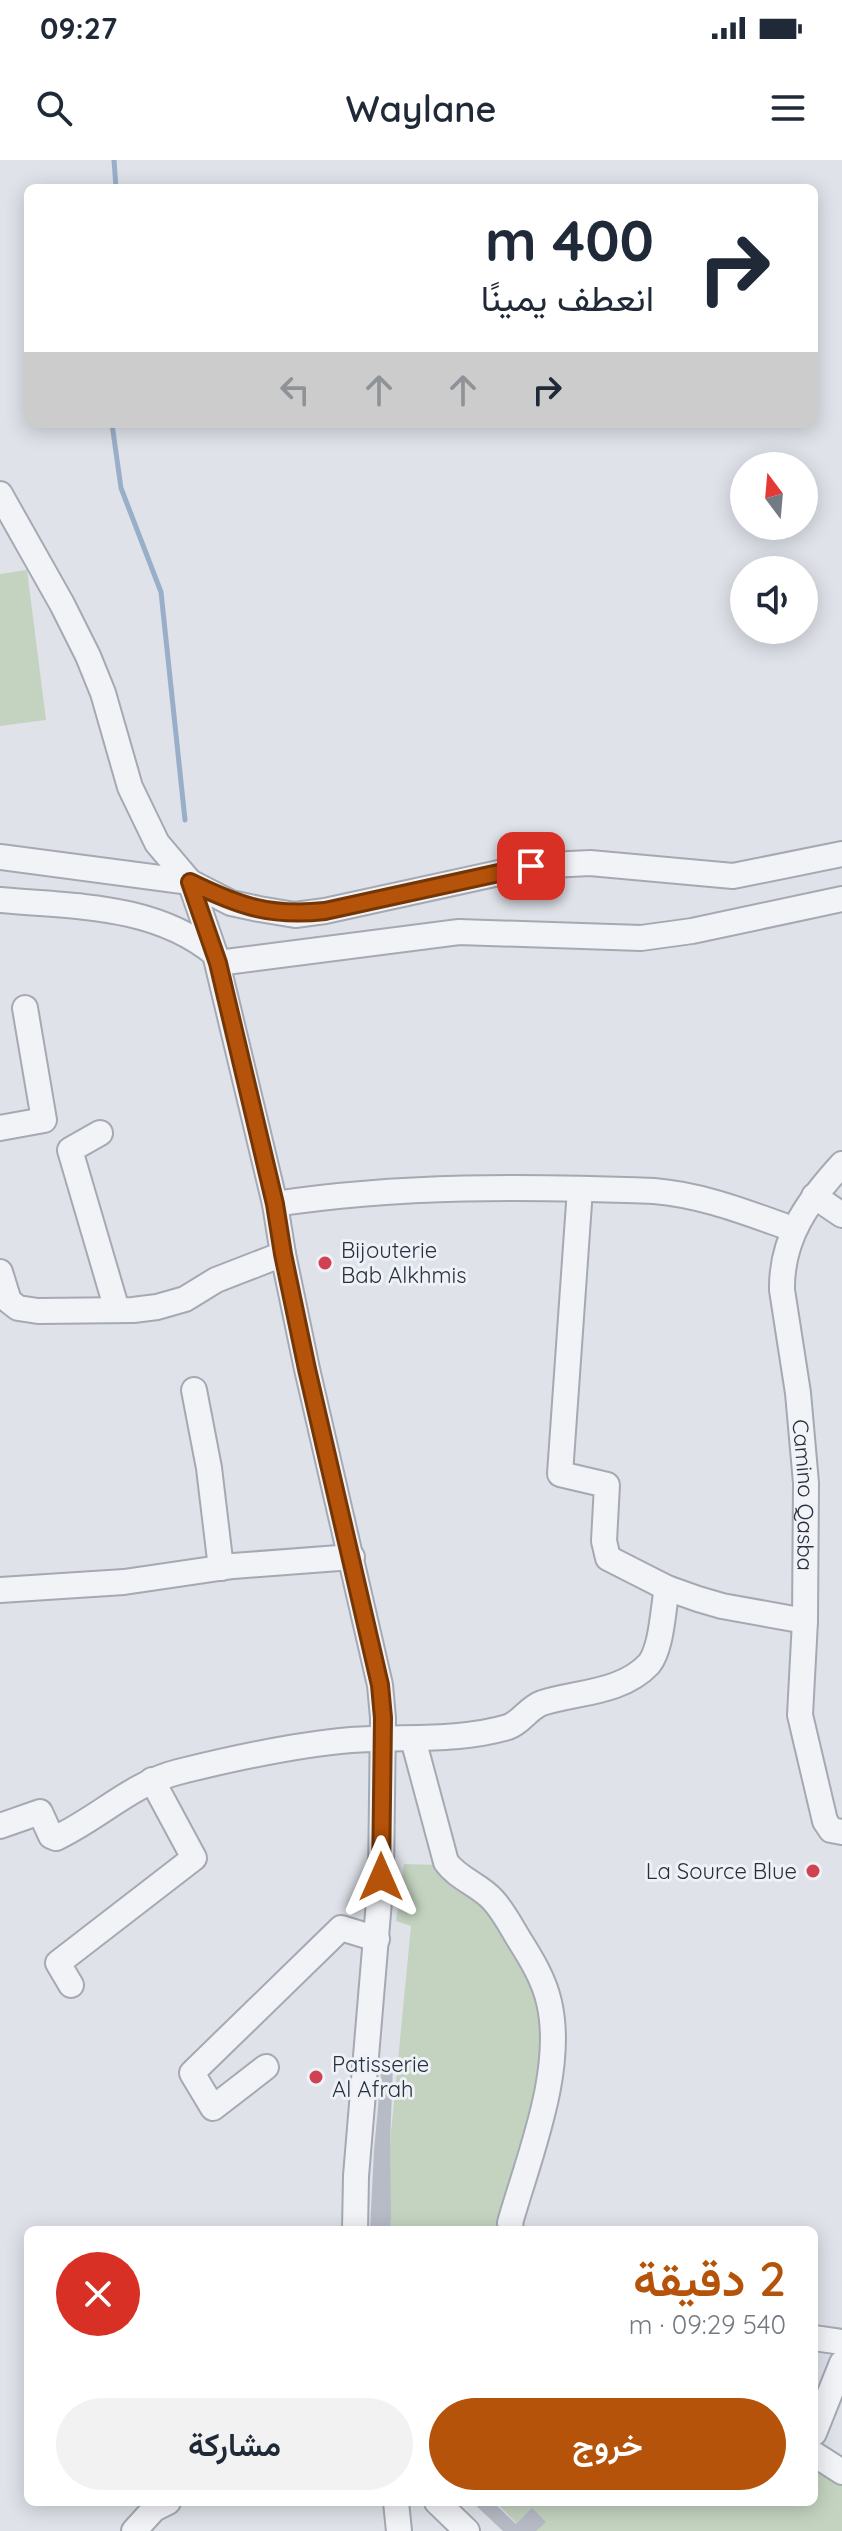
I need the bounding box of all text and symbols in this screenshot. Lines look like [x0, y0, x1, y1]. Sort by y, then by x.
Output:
text: 09:27 [40, 9, 117, 47]
icon: search [32, 86, 76, 130]
text: Waylane [346, 86, 497, 131]
icon: menu [766, 86, 810, 130]
text: 400 m [485, 205, 654, 275]
icon: right [682, 216, 786, 320]
text: انعطف يمينًا [481, 275, 654, 320]
icon: left [273, 368, 317, 412]
icon: ahead [357, 368, 401, 412]
icon: ahead [441, 368, 485, 412]
icon: right [525, 368, 569, 412]
north arrow [730, 452, 818, 540]
map controls [730, 452, 818, 644]
button: sound [730, 556, 818, 644]
pin [497, 832, 565, 900]
icon: arrive [509, 844, 553, 888]
place label: Bijouterie Bab Alkhmis [341, 1236, 467, 1289]
marker: Bijouterie Bab Alkhmis [316, 1254, 334, 1272]
street label: Camino Qasba [786, 1418, 820, 1571]
position arrow [339, 1835, 423, 1919]
place label: La Source Blue [646, 1857, 797, 1885]
marker: La Source Blue [804, 1862, 822, 1880]
place label: Patisserie Al Afrah [332, 2050, 429, 2103]
marker: Patisserie Al Afrah [307, 2068, 325, 2086]
text: 2 دقيقة [633, 2248, 786, 2308]
button: close [56, 2252, 140, 2336]
text: 540 m · 09:29 [629, 2308, 786, 2341]
button: مشاركة [56, 2398, 413, 2490]
button: خروج [429, 2398, 786, 2490]

